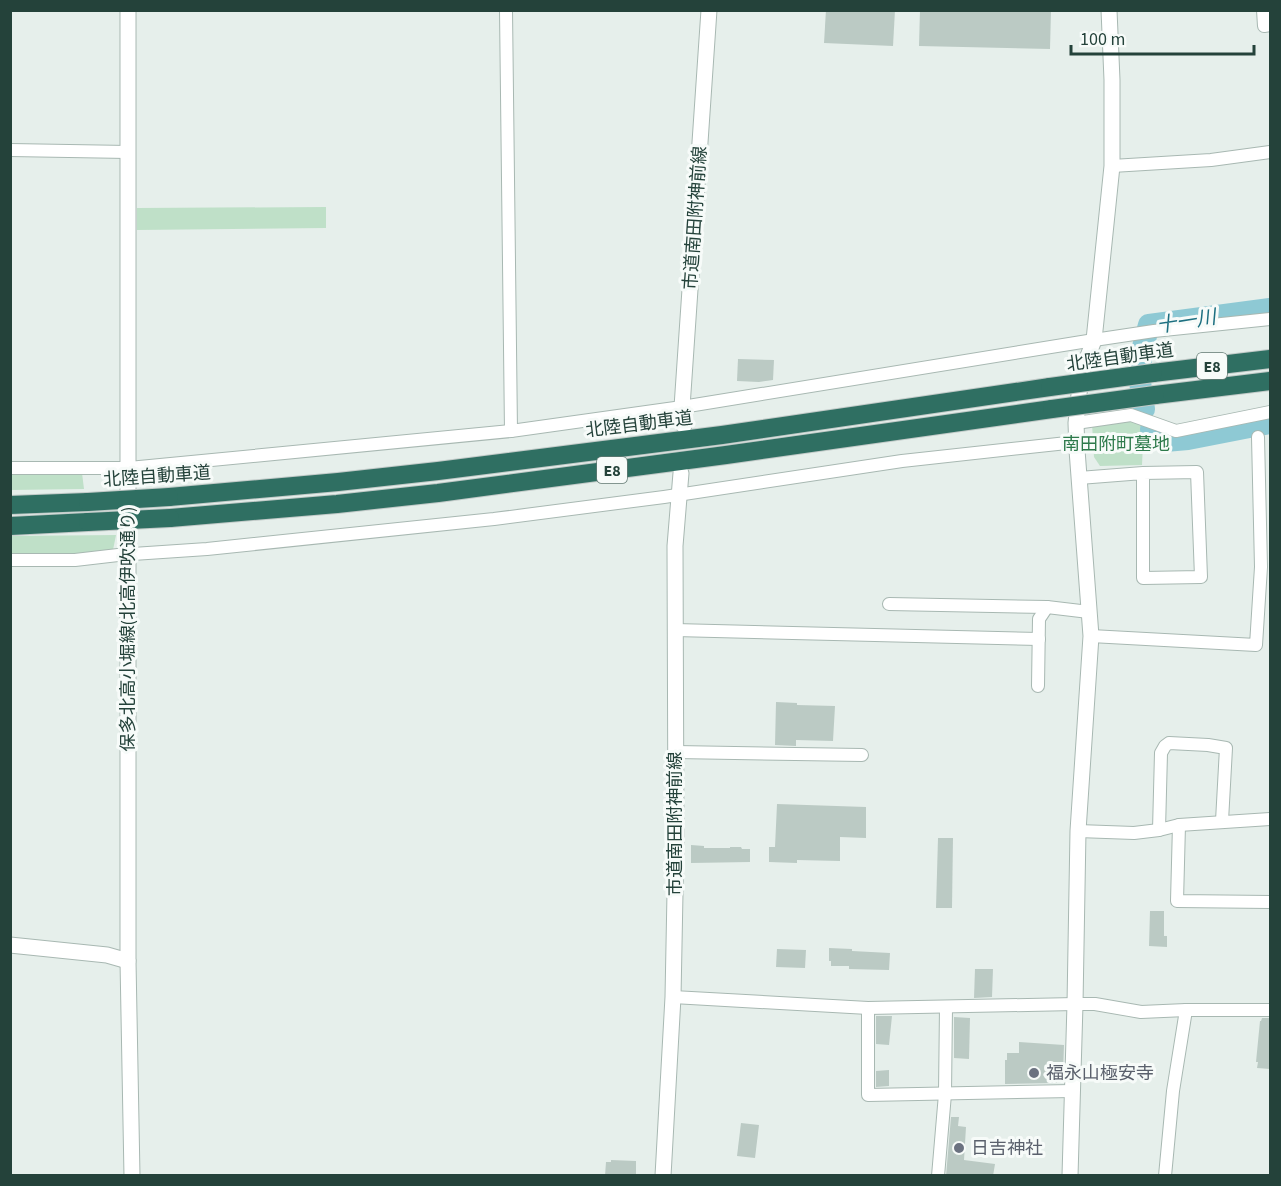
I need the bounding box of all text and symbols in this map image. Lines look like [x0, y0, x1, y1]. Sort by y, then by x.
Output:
scale bar [1071, 18, 1254, 56]
text: 100 m [1080, 27, 1125, 52]
street label: 市道南田附神前線 [678, 145, 713, 291]
water label: 十一川 [1154, 303, 1220, 341]
street label: 北陸自動車道 [1065, 338, 1175, 377]
road number: E8 [1197, 353, 1227, 379]
street label: 北陸自動車道 [584, 406, 694, 443]
park label: 南田附町墓地 [1062, 432, 1170, 457]
road number: E8 [597, 457, 627, 483]
street label: 北陸自動車道 [102, 460, 212, 493]
street label: 保多北高小堀線(北高伊吹通り) [116, 507, 141, 751]
street label: 市道南田附神前線 [663, 752, 688, 896]
place label: 福永山極安寺 [1046, 1061, 1154, 1086]
marker: 福永山極安寺 [1027, 1066, 1041, 1080]
place label: 日吉神社 [971, 1136, 1043, 1161]
marker: 日吉神社 [952, 1141, 966, 1155]

